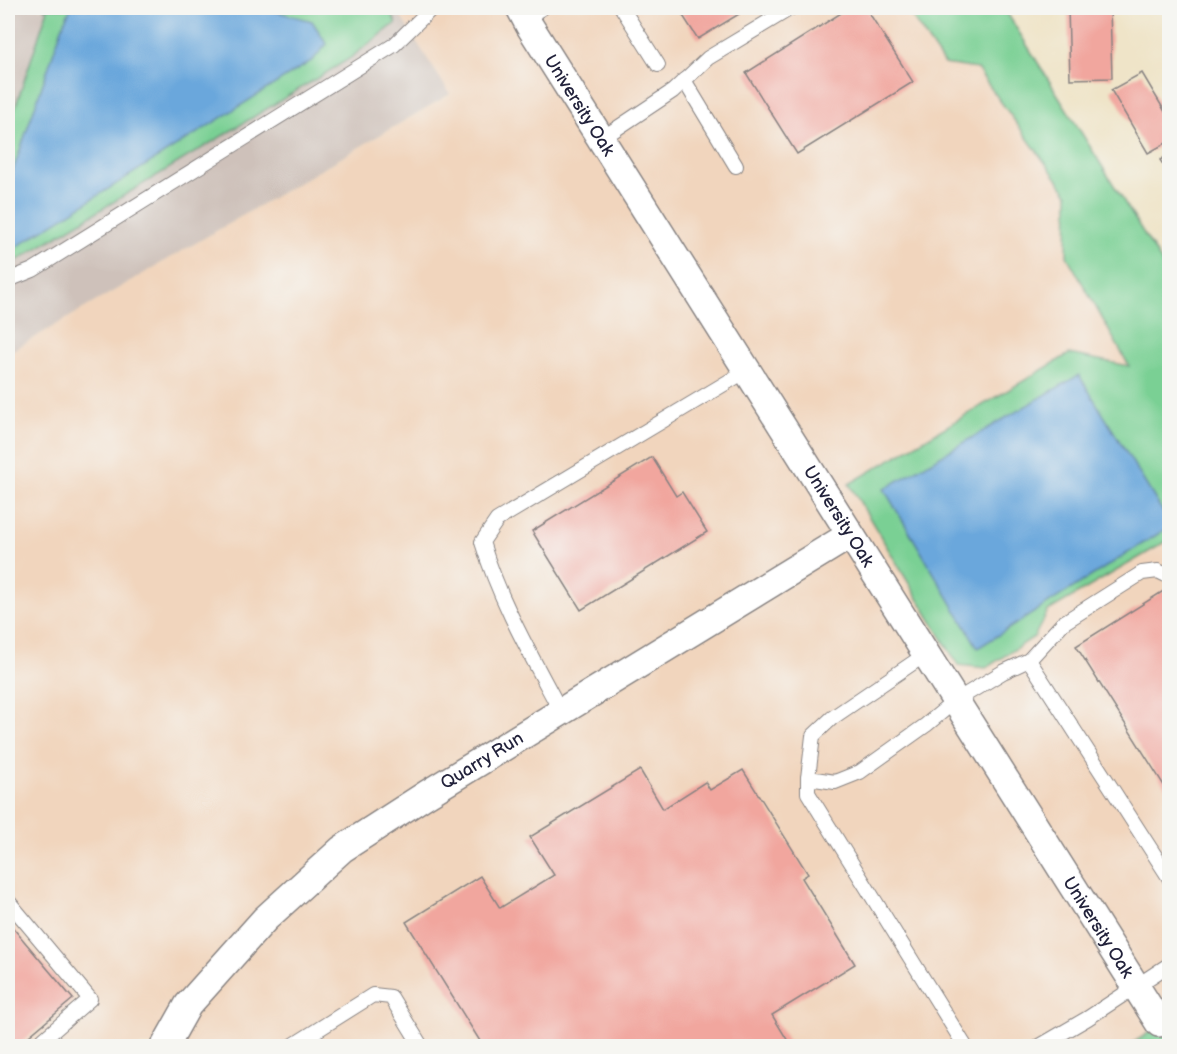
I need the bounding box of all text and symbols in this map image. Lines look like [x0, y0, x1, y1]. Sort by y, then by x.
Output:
street label: University Oak [540, 51, 619, 160]
street label: University Oak [799, 462, 879, 571]
street label: Quarry Run [437, 727, 527, 794]
street label: University Oak [1059, 873, 1138, 982]

